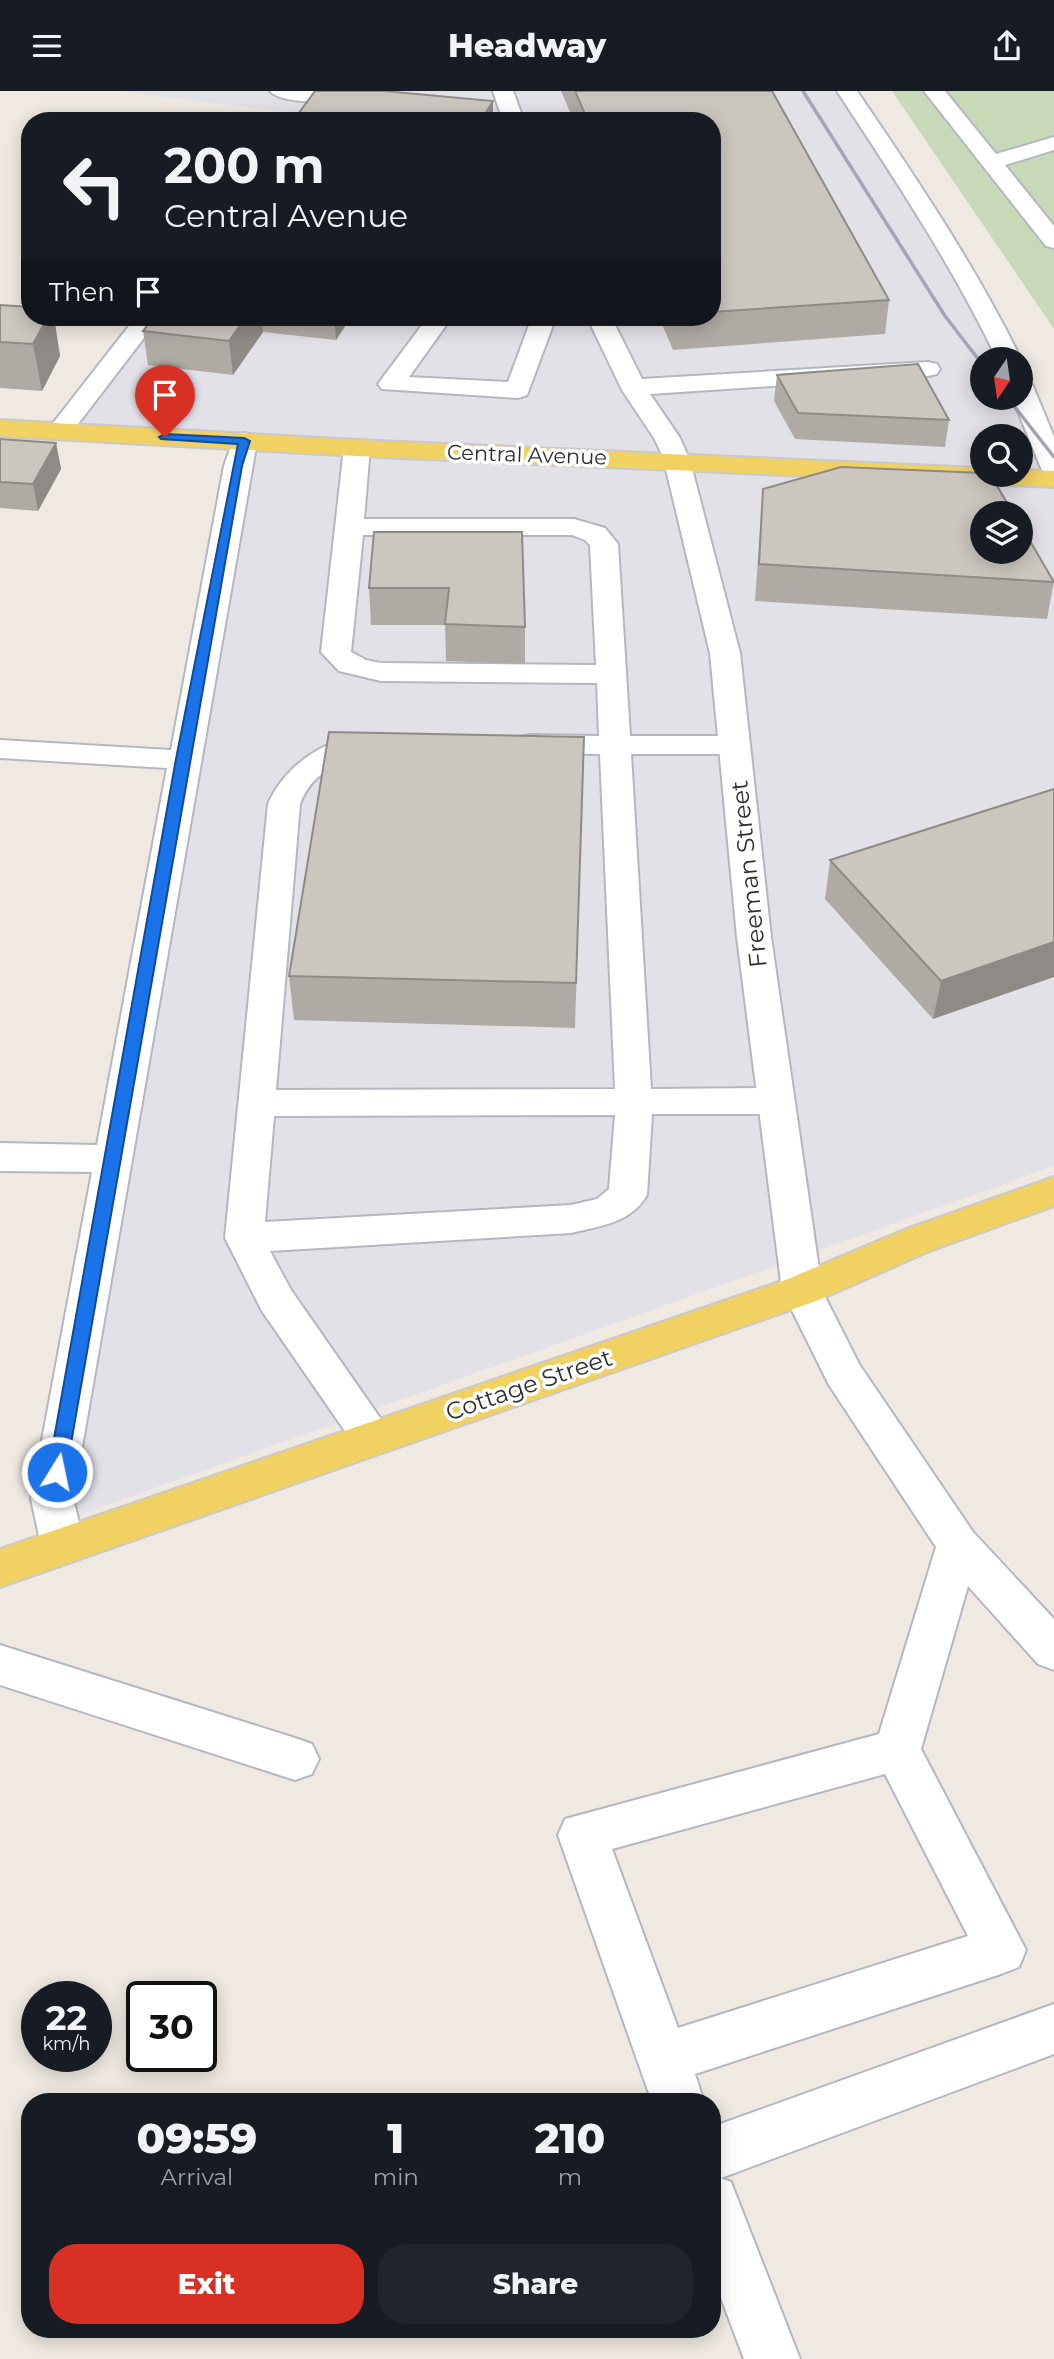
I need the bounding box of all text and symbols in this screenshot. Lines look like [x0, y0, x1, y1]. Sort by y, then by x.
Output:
text: Headway [448, 26, 606, 65]
icon: menu [28, 27, 66, 65]
icon: share [988, 27, 1026, 65]
text: 200 m [164, 136, 325, 195]
icon: left [49, 140, 140, 231]
text: Central Avenue [164, 196, 408, 235]
icon: arrive [129, 273, 167, 311]
text: Then [49, 276, 115, 308]
north arrow [970, 347, 1032, 409]
map controls [970, 347, 1033, 564]
pin [135, 365, 195, 437]
icon: arrive [146, 376, 184, 414]
button: search [970, 424, 1033, 487]
street label: Central Avenue [447, 439, 607, 470]
button: layers [970, 501, 1033, 564]
street label: Freeman Street [724, 779, 773, 969]
street label: Cottage Street [442, 1342, 616, 1427]
position arrow [20, 1435, 94, 1509]
speed limit sign: 30 [126, 1981, 217, 2072]
text: 22 [46, 1996, 87, 2039]
text: km/h [42, 2033, 91, 2055]
text: 09:59 [137, 2112, 257, 2164]
text: 1 [387, 2112, 404, 2164]
text: 210 [534, 2112, 605, 2164]
text: Arrival [161, 2163, 233, 2191]
text: min [373, 2163, 419, 2191]
text: m [558, 2163, 582, 2191]
button: Exit [49, 2244, 364, 2324]
button: Share [378, 2244, 693, 2324]

